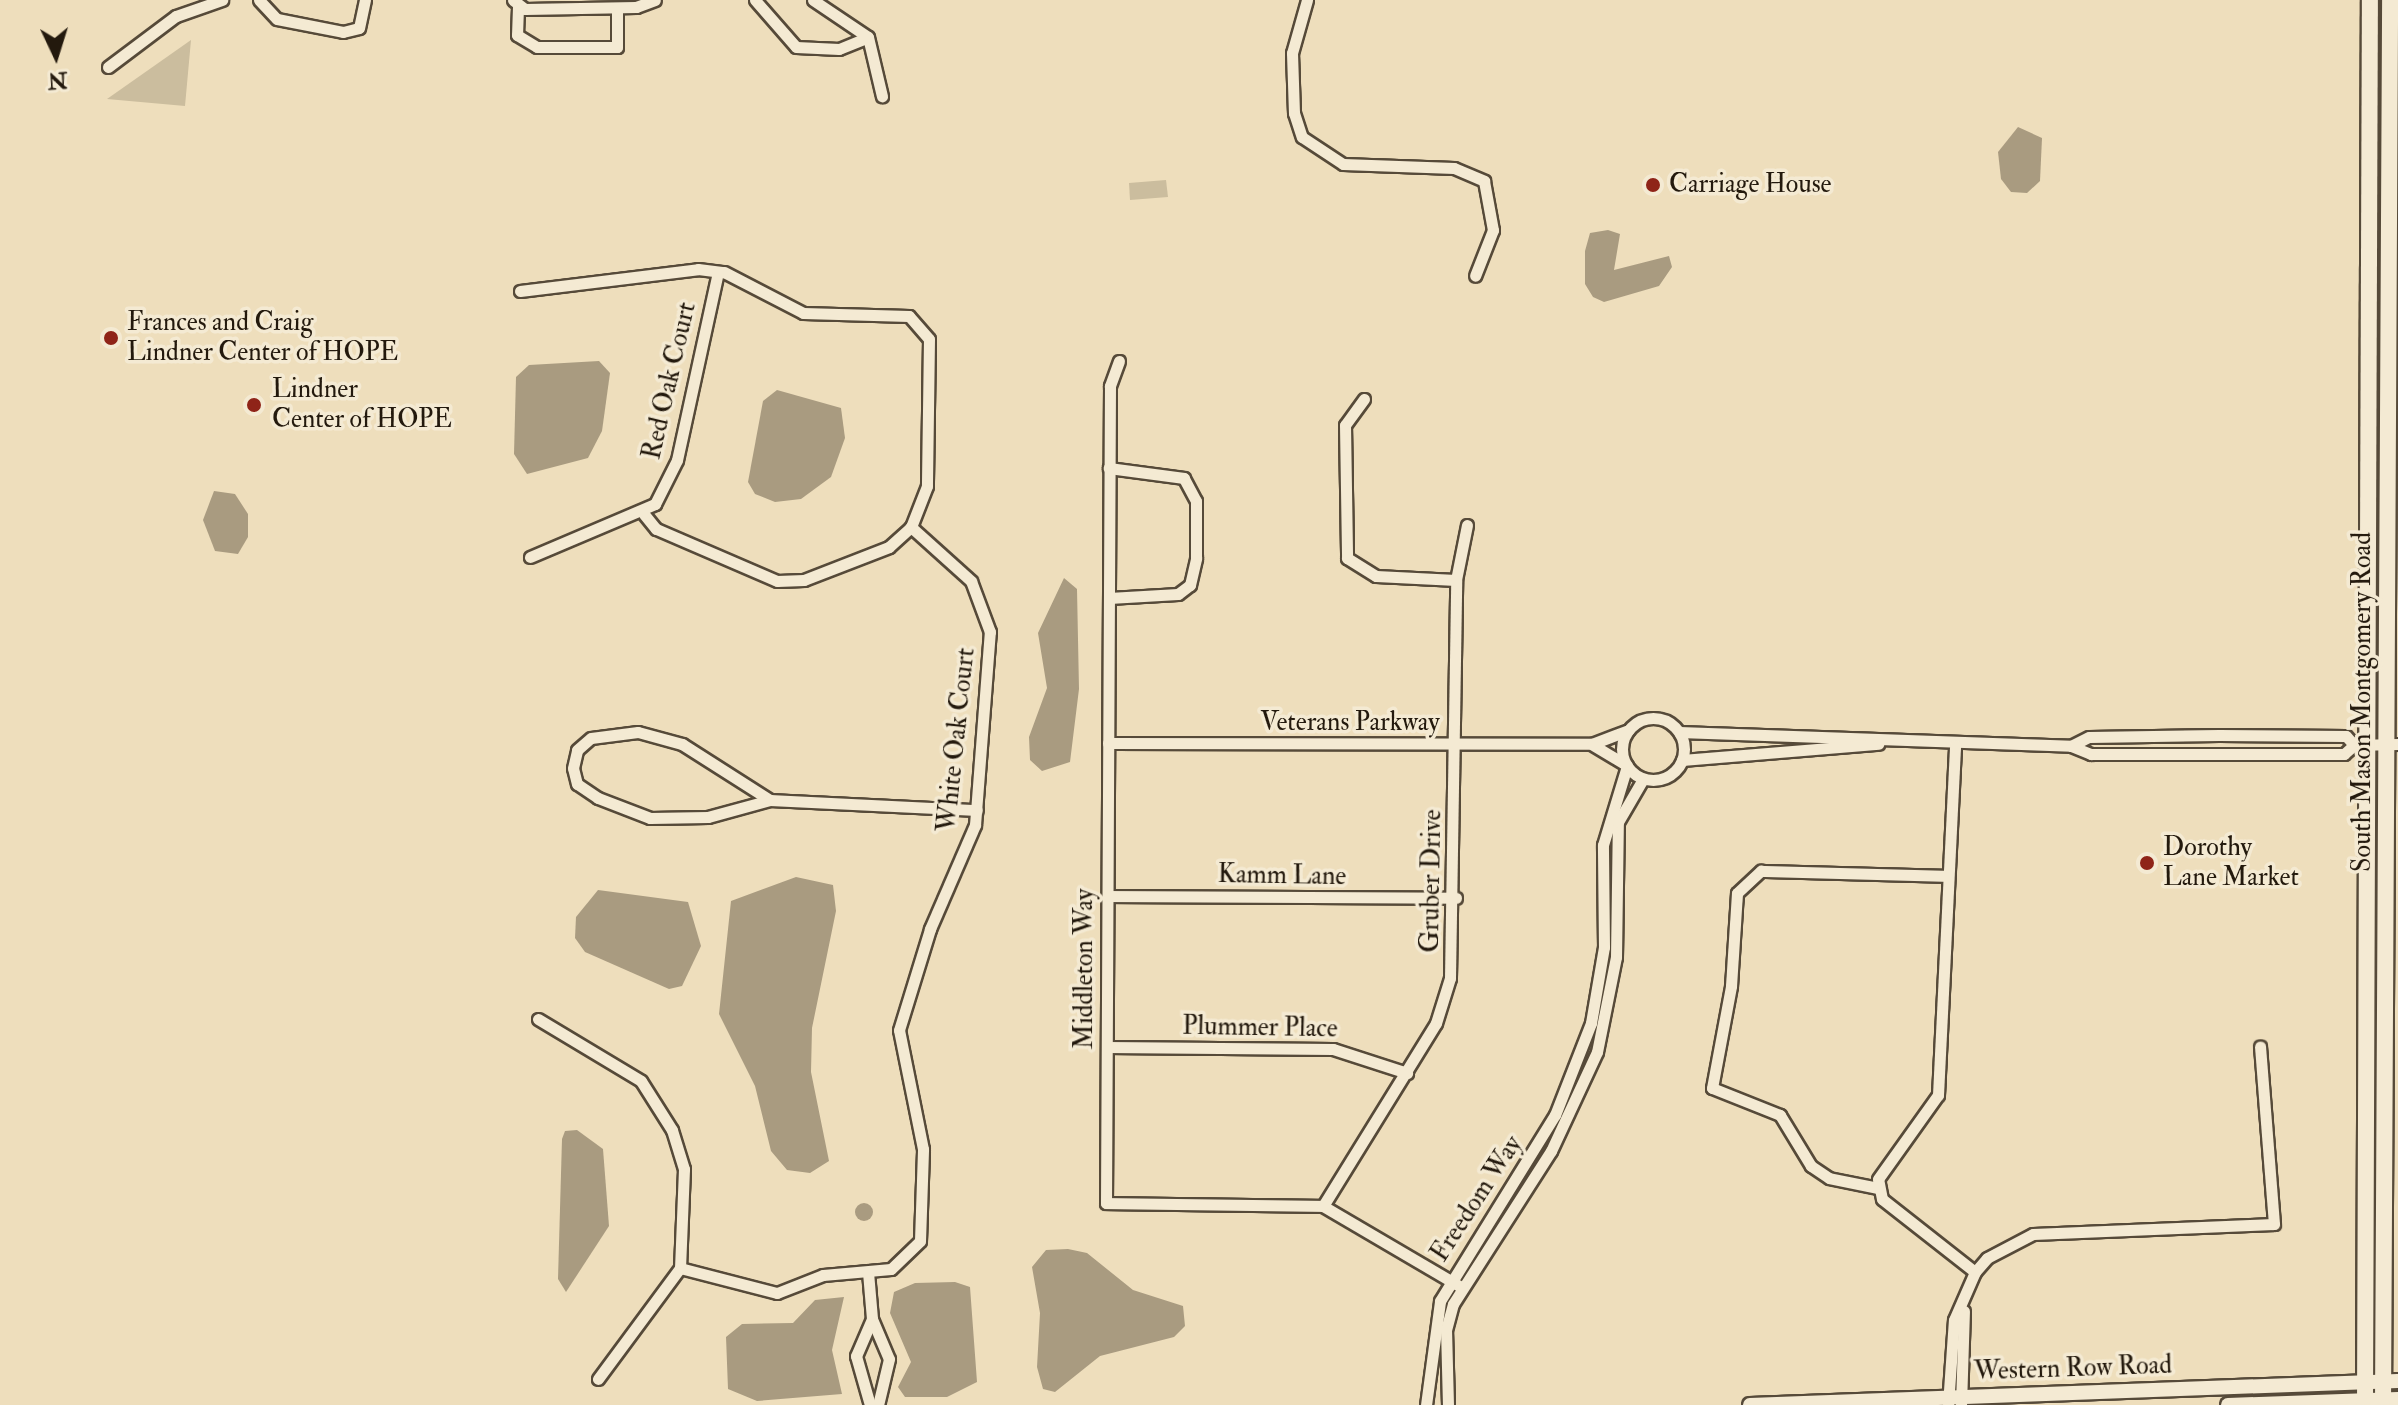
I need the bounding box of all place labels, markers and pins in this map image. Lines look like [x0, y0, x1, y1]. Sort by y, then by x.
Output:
place label: Carriage House [1669, 169, 1831, 201]
marker: Carriage House [1644, 176, 1662, 194]
place label: Frances and Craig Lindner Center of HOPE [127, 307, 398, 368]
marker: Frances and Craig Lindner Center of HOPE [102, 329, 120, 347]
place label: Lindner Center of HOPE [272, 374, 452, 436]
marker: Lindner Center of HOPE [243, 394, 265, 416]
place label: Dorothy Lane Market [2163, 832, 2299, 894]
marker: Dorothy Lane Market [2138, 854, 2156, 872]

